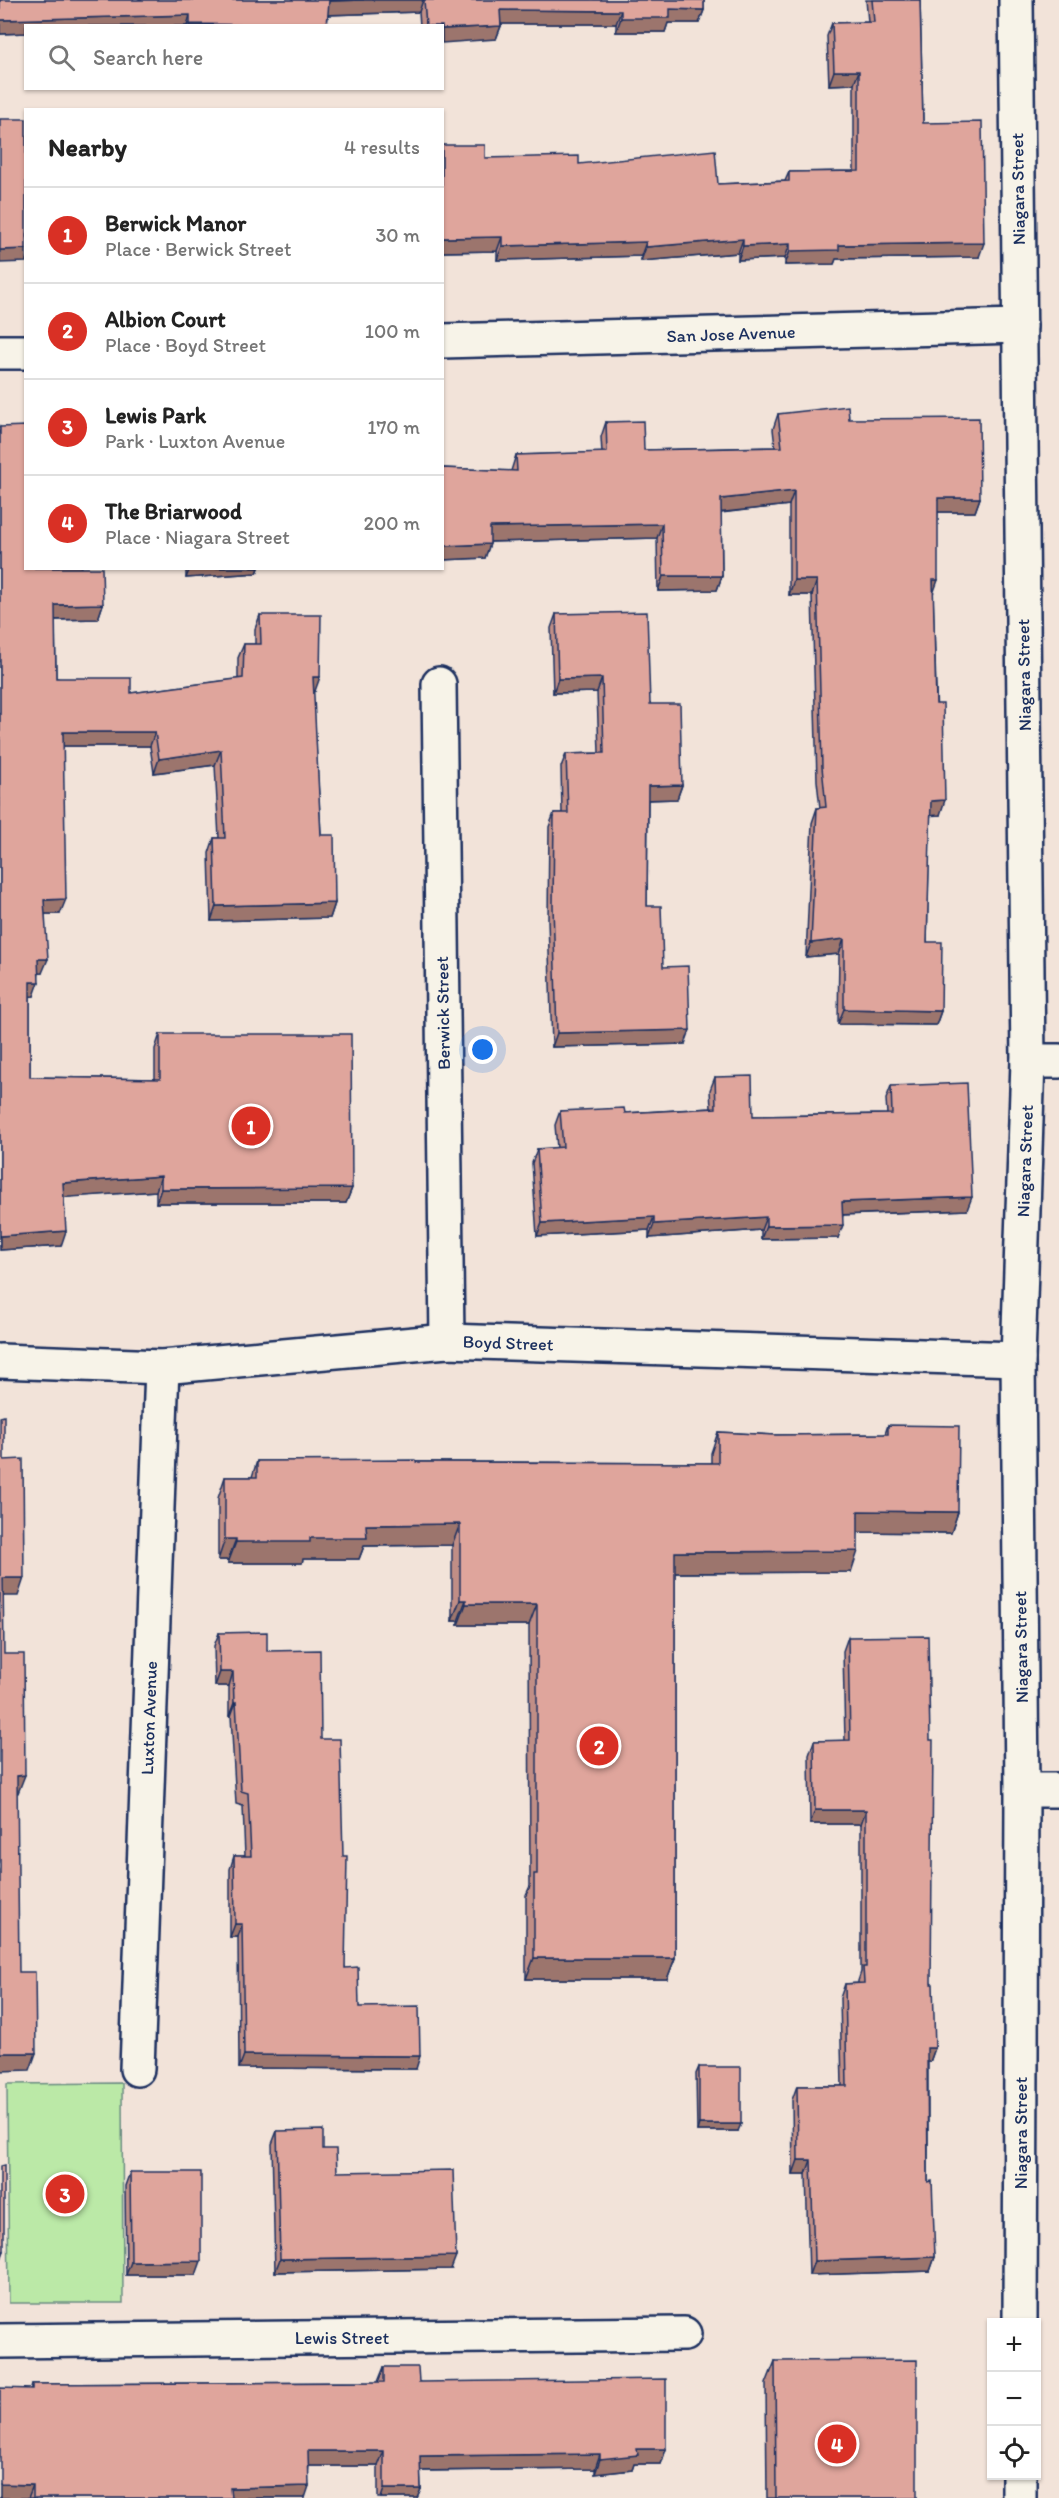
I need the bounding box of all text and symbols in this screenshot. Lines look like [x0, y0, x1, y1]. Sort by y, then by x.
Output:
search box [24, 24, 444, 90]
icon: search [45, 41, 78, 74]
text: Search here [93, 44, 203, 71]
text: Nearby [48, 131, 127, 163]
street label: Niagara Street [1006, 132, 1030, 245]
text: 4 results [344, 135, 420, 159]
text: Berwick Manor [105, 210, 246, 237]
text: 1 [63, 223, 72, 247]
text: 30 m [375, 223, 420, 247]
text: Place · Berwick Street [105, 237, 291, 261]
text: Albion Court [105, 306, 225, 333]
text: 2 [62, 319, 73, 343]
text: 100 m [365, 319, 420, 343]
street label: San Jose Avenue [666, 321, 796, 347]
text: Place · Boyd Street [105, 333, 266, 357]
text: Lewis Park [105, 402, 206, 429]
text: 3 [62, 415, 73, 439]
text: 170 m [367, 415, 420, 439]
text: Park · Luxton Avenue [105, 429, 285, 453]
text: The Briarwood [105, 498, 242, 525]
text: 4 [61, 511, 74, 535]
text: 200 m [364, 511, 420, 535]
text: Place · Niagara Street [105, 525, 290, 549]
street label: Niagara Street [1012, 618, 1036, 731]
street label: Berwick Street [431, 956, 455, 1070]
your location [468, 1035, 497, 1064]
pin: 1 [232, 1104, 270, 1148]
street label: Niagara Street [1012, 1104, 1038, 1218]
street label: Boyd Street [462, 1330, 554, 1356]
street label: Niagara Street [1009, 1590, 1033, 1703]
street label: Luxton Avenue [136, 1660, 162, 1776]
pin: 2 [580, 1724, 618, 1768]
street label: Niagara Street [1010, 2077, 1032, 2189]
pin: 3 [46, 2172, 84, 2216]
map controls [987, 2318, 1041, 2480]
button: + [987, 2318, 1041, 2372]
street label: Lewis Street [295, 2327, 390, 2349]
button: − [987, 2372, 1041, 2426]
pin: 4 [818, 2422, 856, 2466]
button: locate [987, 2426, 1041, 2480]

